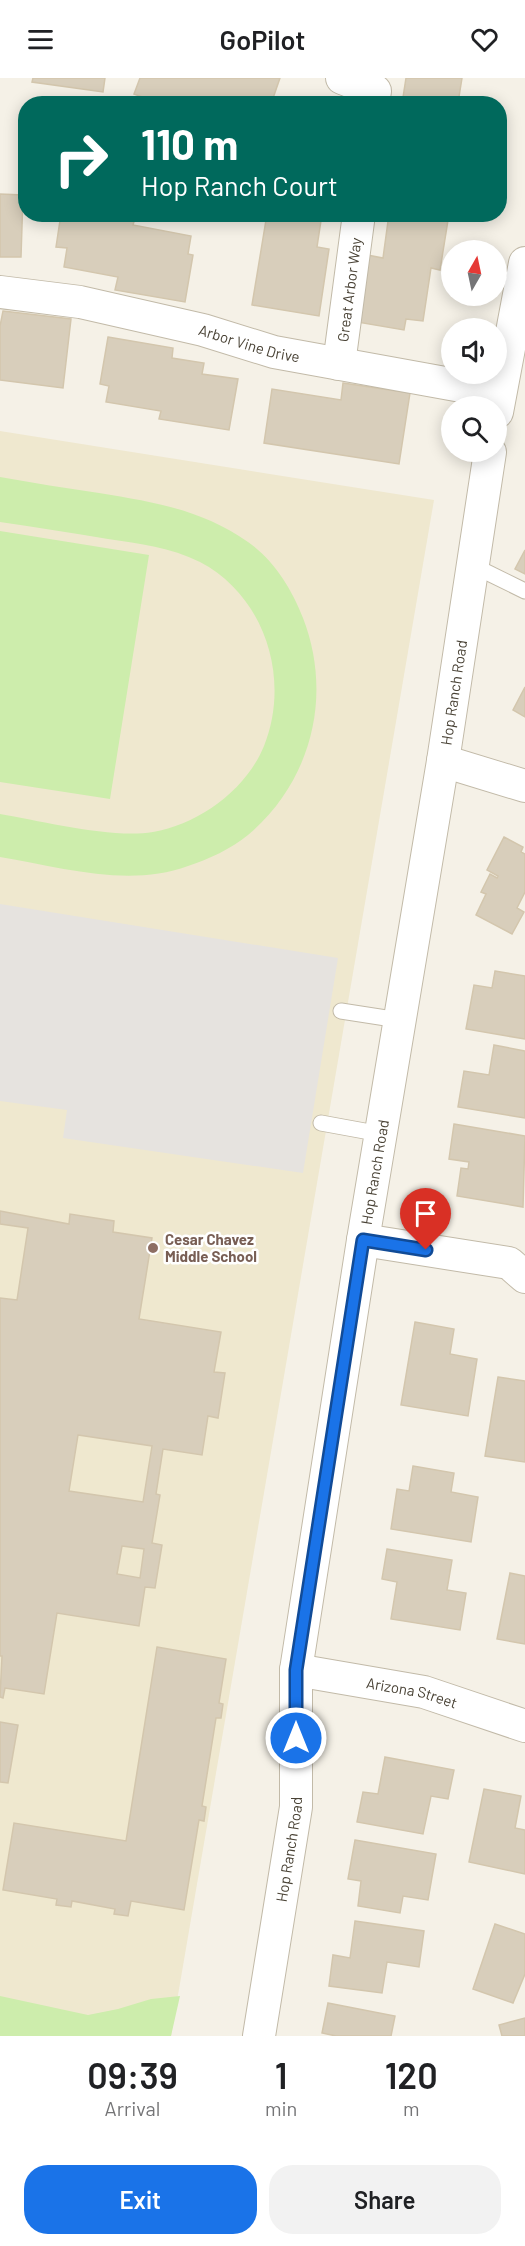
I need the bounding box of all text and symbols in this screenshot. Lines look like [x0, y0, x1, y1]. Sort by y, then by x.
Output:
icon: menu [24, 23, 57, 56]
text: GoPilot [220, 23, 305, 55]
icon: heart [468, 23, 501, 56]
text: 110 m [141, 118, 238, 168]
icon: right [42, 120, 120, 198]
text: Hop Ranch Court [141, 169, 338, 201]
street label: Great Arbor Way [333, 236, 365, 343]
north arrow [441, 240, 507, 306]
map controls [441, 240, 507, 462]
button: sound [441, 318, 507, 384]
street label: Arbor Vine Drive [197, 320, 301, 366]
button: search [441, 396, 507, 462]
street label: Hop Ranch Road [437, 639, 470, 746]
street label: Hop Ranch Road [357, 1118, 392, 1226]
pin [400, 1188, 451, 1250]
icon: arrive [409, 1197, 442, 1230]
place label: Cesar Chavez Middle School [165, 1230, 257, 1265]
marker: Cesar Chavez Middle School [146, 1241, 160, 1255]
street label: Arizona Street [365, 1673, 460, 1712]
position arrow [264, 1706, 328, 1770]
street label: Hop Ranch Road [272, 1797, 305, 1903]
text: 09:39 [87, 2053, 178, 2096]
text: 1 [275, 2053, 287, 2096]
text: 120 [385, 2053, 438, 2096]
text: Arrival [105, 2096, 160, 2120]
text: min [265, 2096, 297, 2120]
text: m [403, 2096, 419, 2120]
button: Exit [24, 2165, 257, 2234]
button: Share [269, 2165, 501, 2234]

